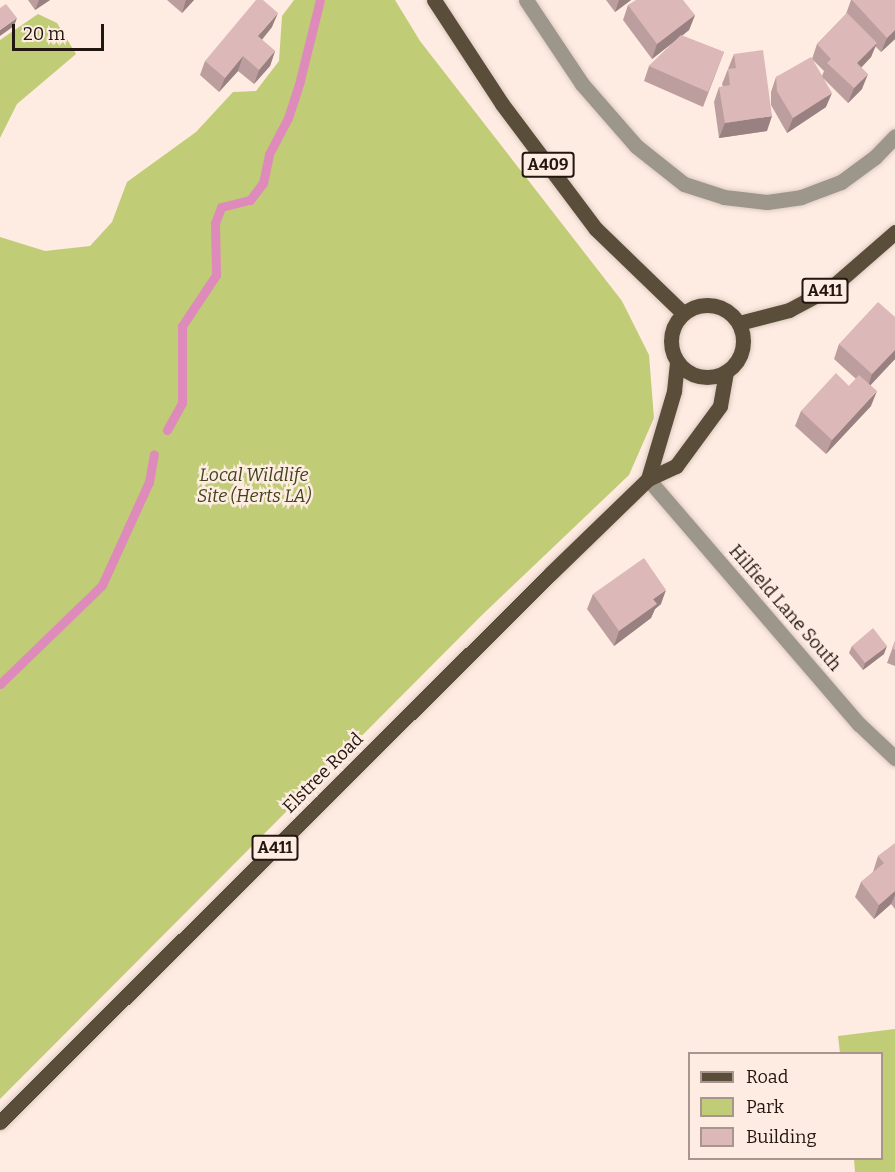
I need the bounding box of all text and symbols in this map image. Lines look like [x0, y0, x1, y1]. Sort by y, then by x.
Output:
scale bar [15, 12, 106, 50]
text: 20 m [23, 23, 65, 45]
road number: A409 [521, 152, 575, 178]
road number: A411 [801, 278, 849, 304]
park label: Local Wildlife Site (Herts LA) [197, 465, 311, 508]
street label: Hilfield Lane South [724, 541, 846, 675]
street label: Elstree Road [278, 728, 368, 818]
road number: A411 [251, 835, 299, 861]
legend [688, 1052, 883, 1160]
text: Road [746, 1066, 788, 1088]
text: Park [746, 1096, 784, 1118]
text: Building [746, 1126, 817, 1148]

